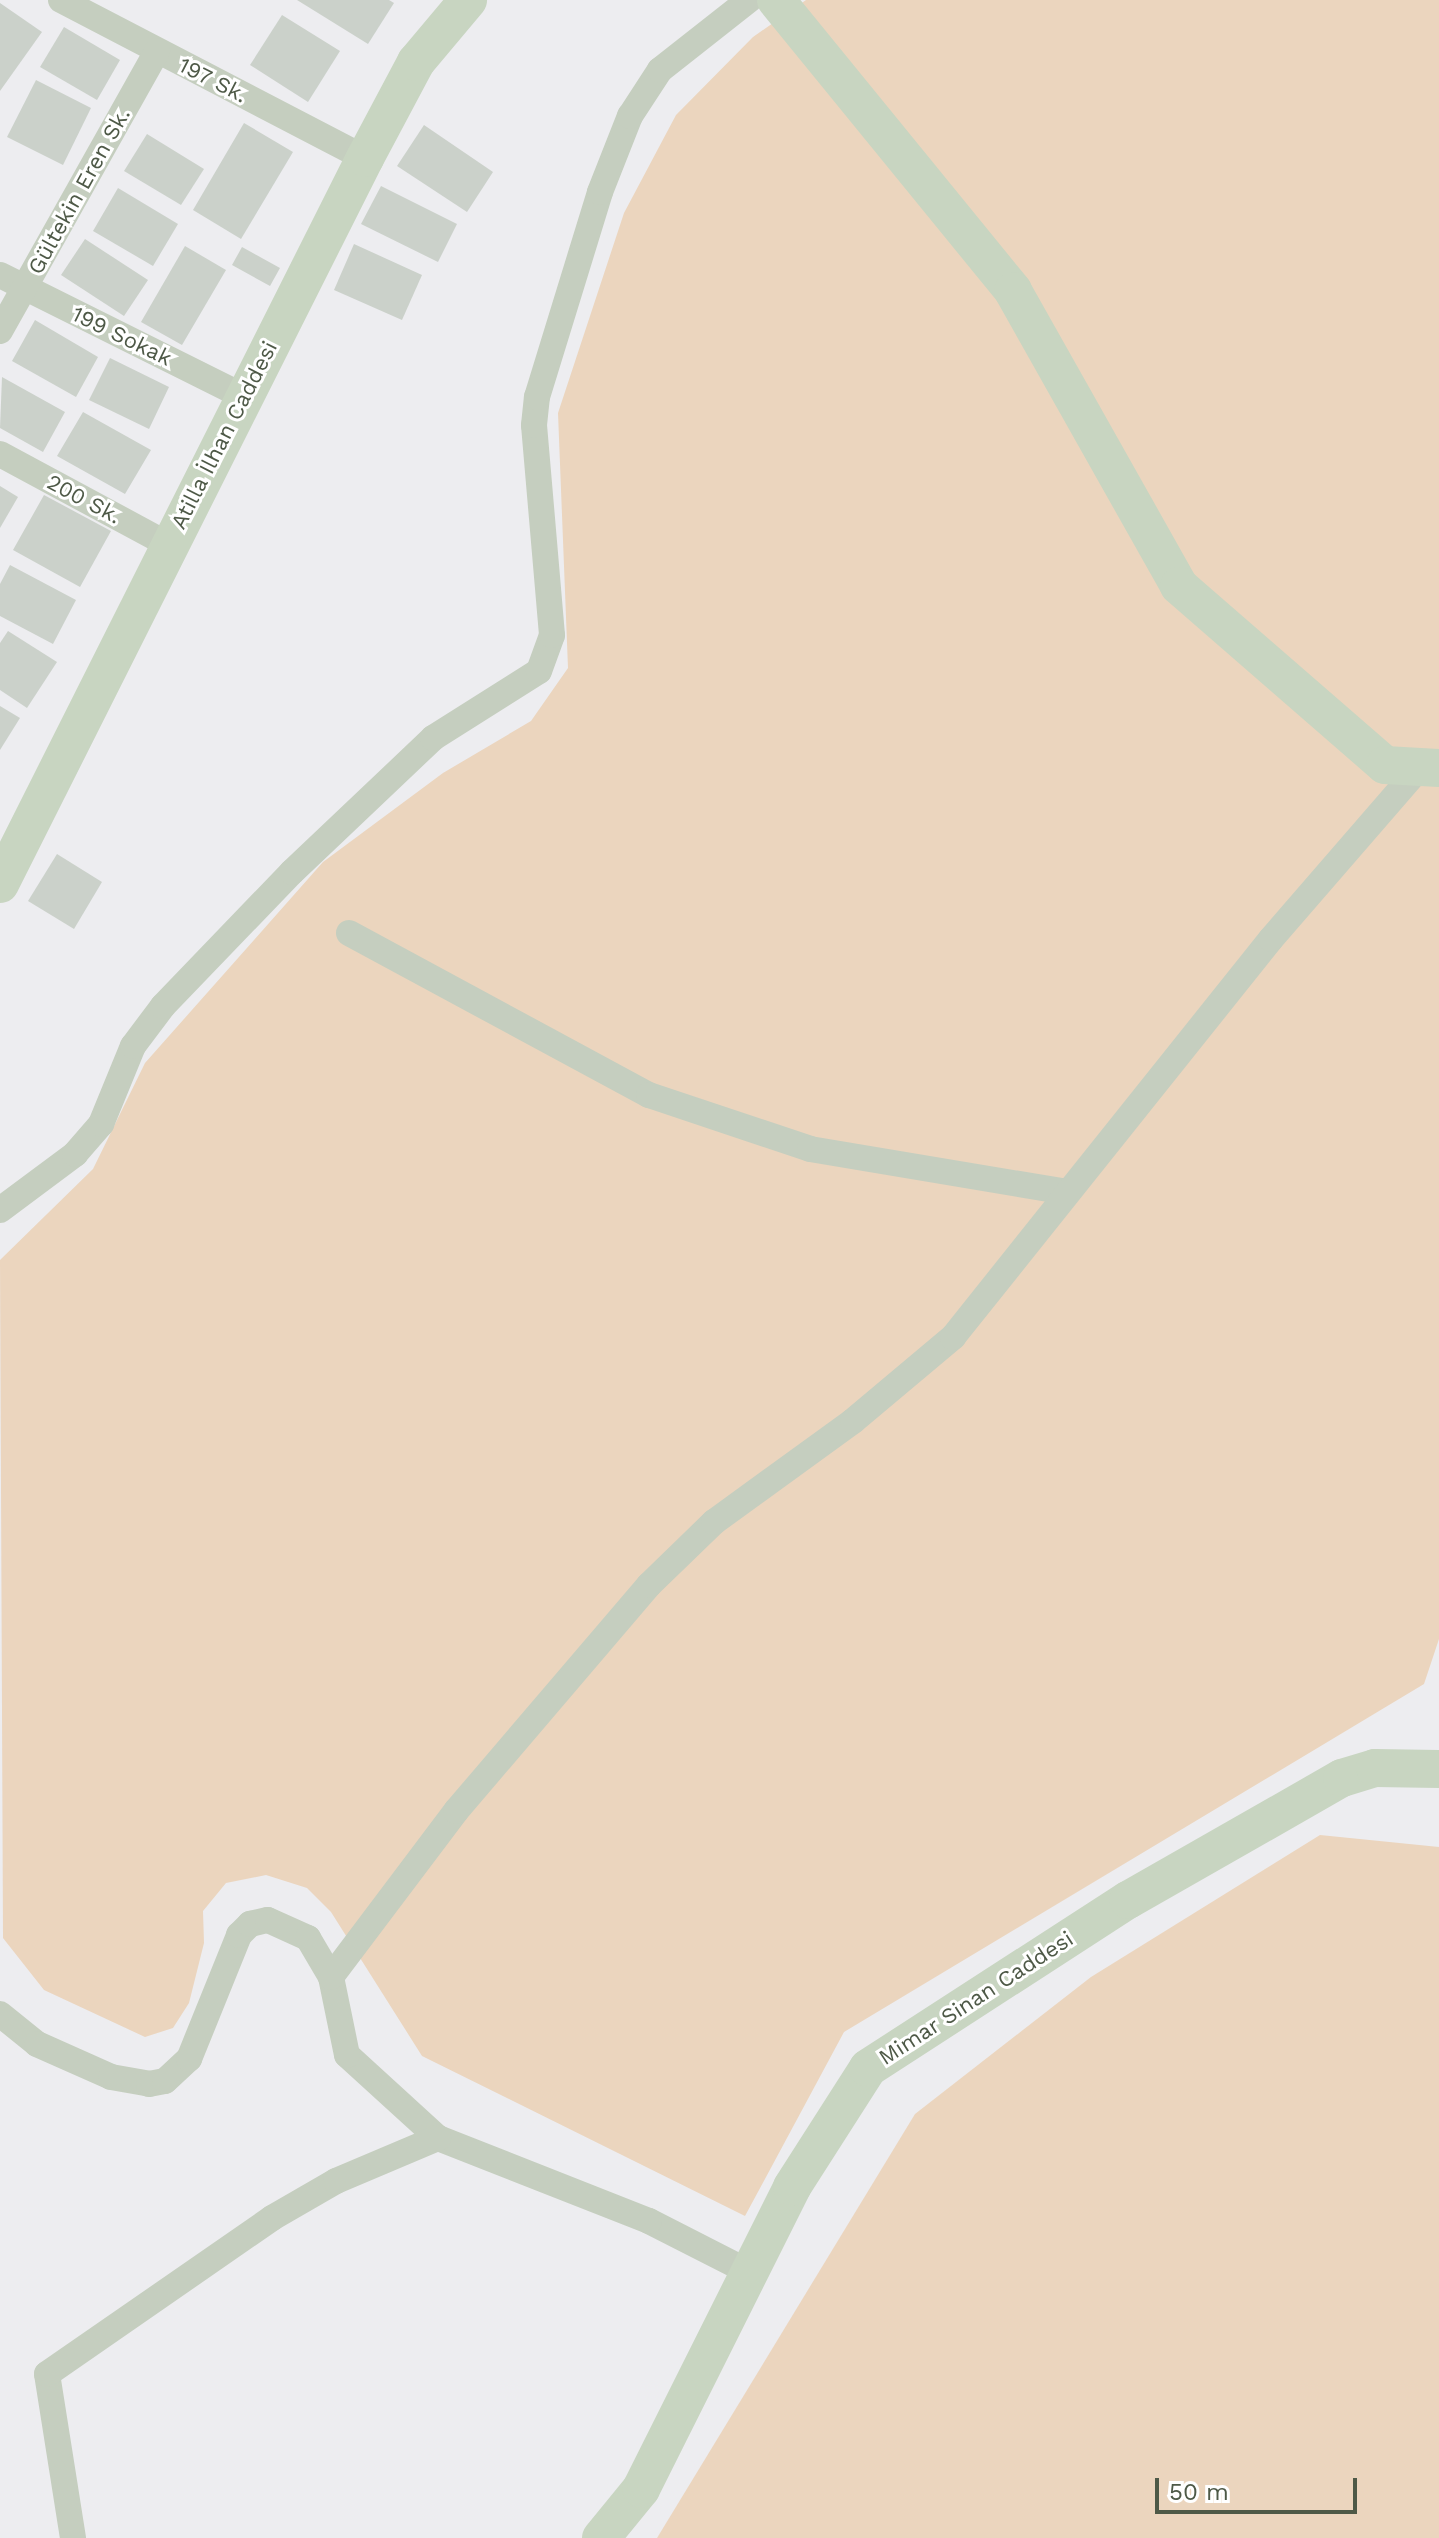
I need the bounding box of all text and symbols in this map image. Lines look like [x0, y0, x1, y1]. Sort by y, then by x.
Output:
street label: 197 Sk. [174, 51, 252, 109]
street label: Gültekin Eren Sk. [22, 103, 136, 279]
street label: 199 Sokak [68, 301, 176, 371]
street label: Atilla İlhan Caddesi [165, 336, 283, 534]
street label: 200 Sk. [42, 469, 126, 529]
street label: Mimar Sinan Caddesi [874, 1925, 1078, 2071]
scale bar [1159, 2462, 1361, 2512]
text: 50 m [1169, 2478, 1229, 2506]

